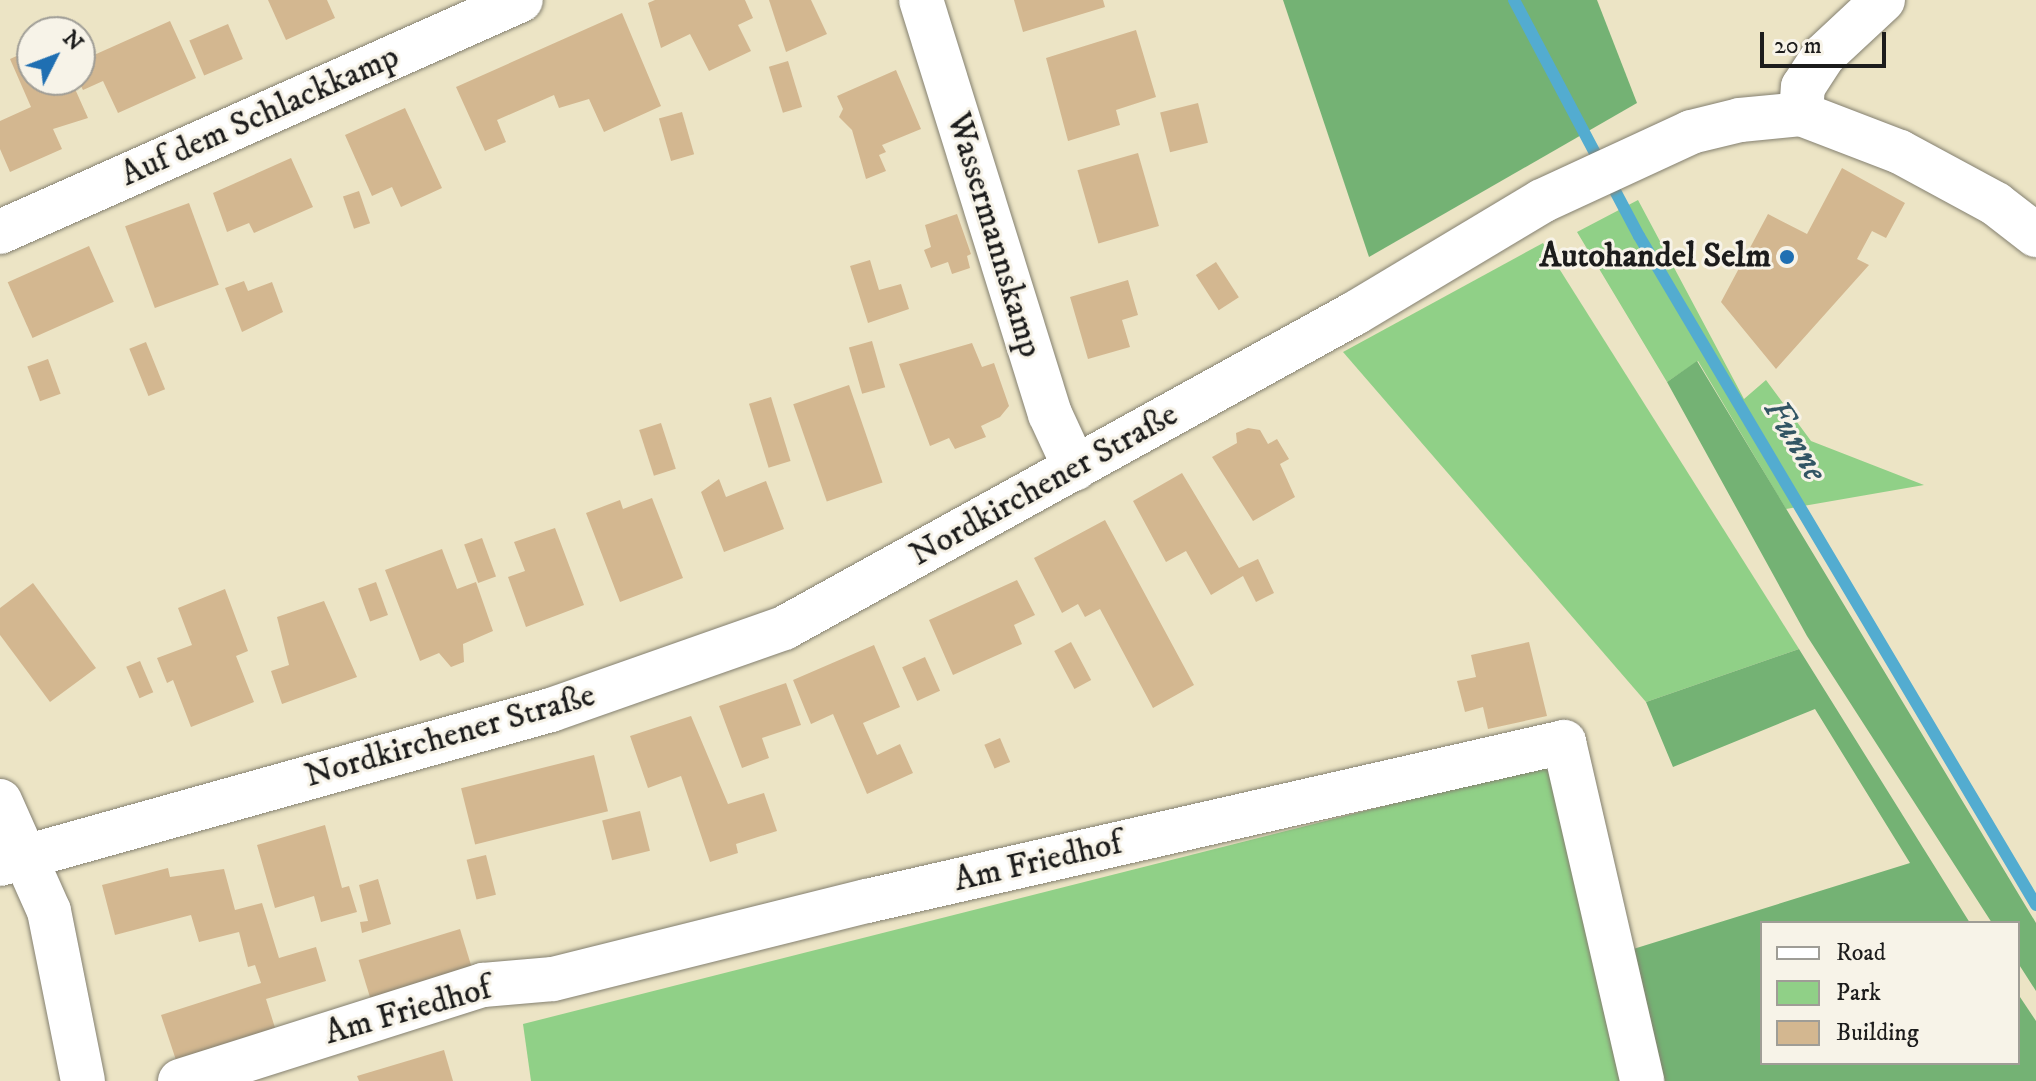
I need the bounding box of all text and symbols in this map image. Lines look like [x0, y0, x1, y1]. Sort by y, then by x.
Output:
north arrow [16, 16, 96, 96]
scale bar [1764, 16, 1890, 66]
text: N [57, 25, 89, 57]
text: 20 m [1774, 31, 1822, 61]
street label: Auf dem Schlackkamp [114, 36, 406, 196]
street label: Wassermannskamp [937, 108, 1051, 362]
place label: Autohandel Selm [1540, 237, 1771, 277]
marker: Autohandel Selm [1778, 248, 1796, 266]
water label: Funne [1754, 391, 1836, 489]
street label: Nordkirchener Straße [903, 394, 1185, 576]
street label: Nordkirchener Straße [300, 675, 600, 797]
street label: Am Friedhof [950, 823, 1126, 901]
legend [1760, 921, 2020, 1065]
text: Road [1836, 938, 1886, 968]
street label: Am Friedhof [320, 968, 496, 1054]
text: Park [1836, 978, 1881, 1008]
text: Building [1836, 1018, 1919, 1048]

